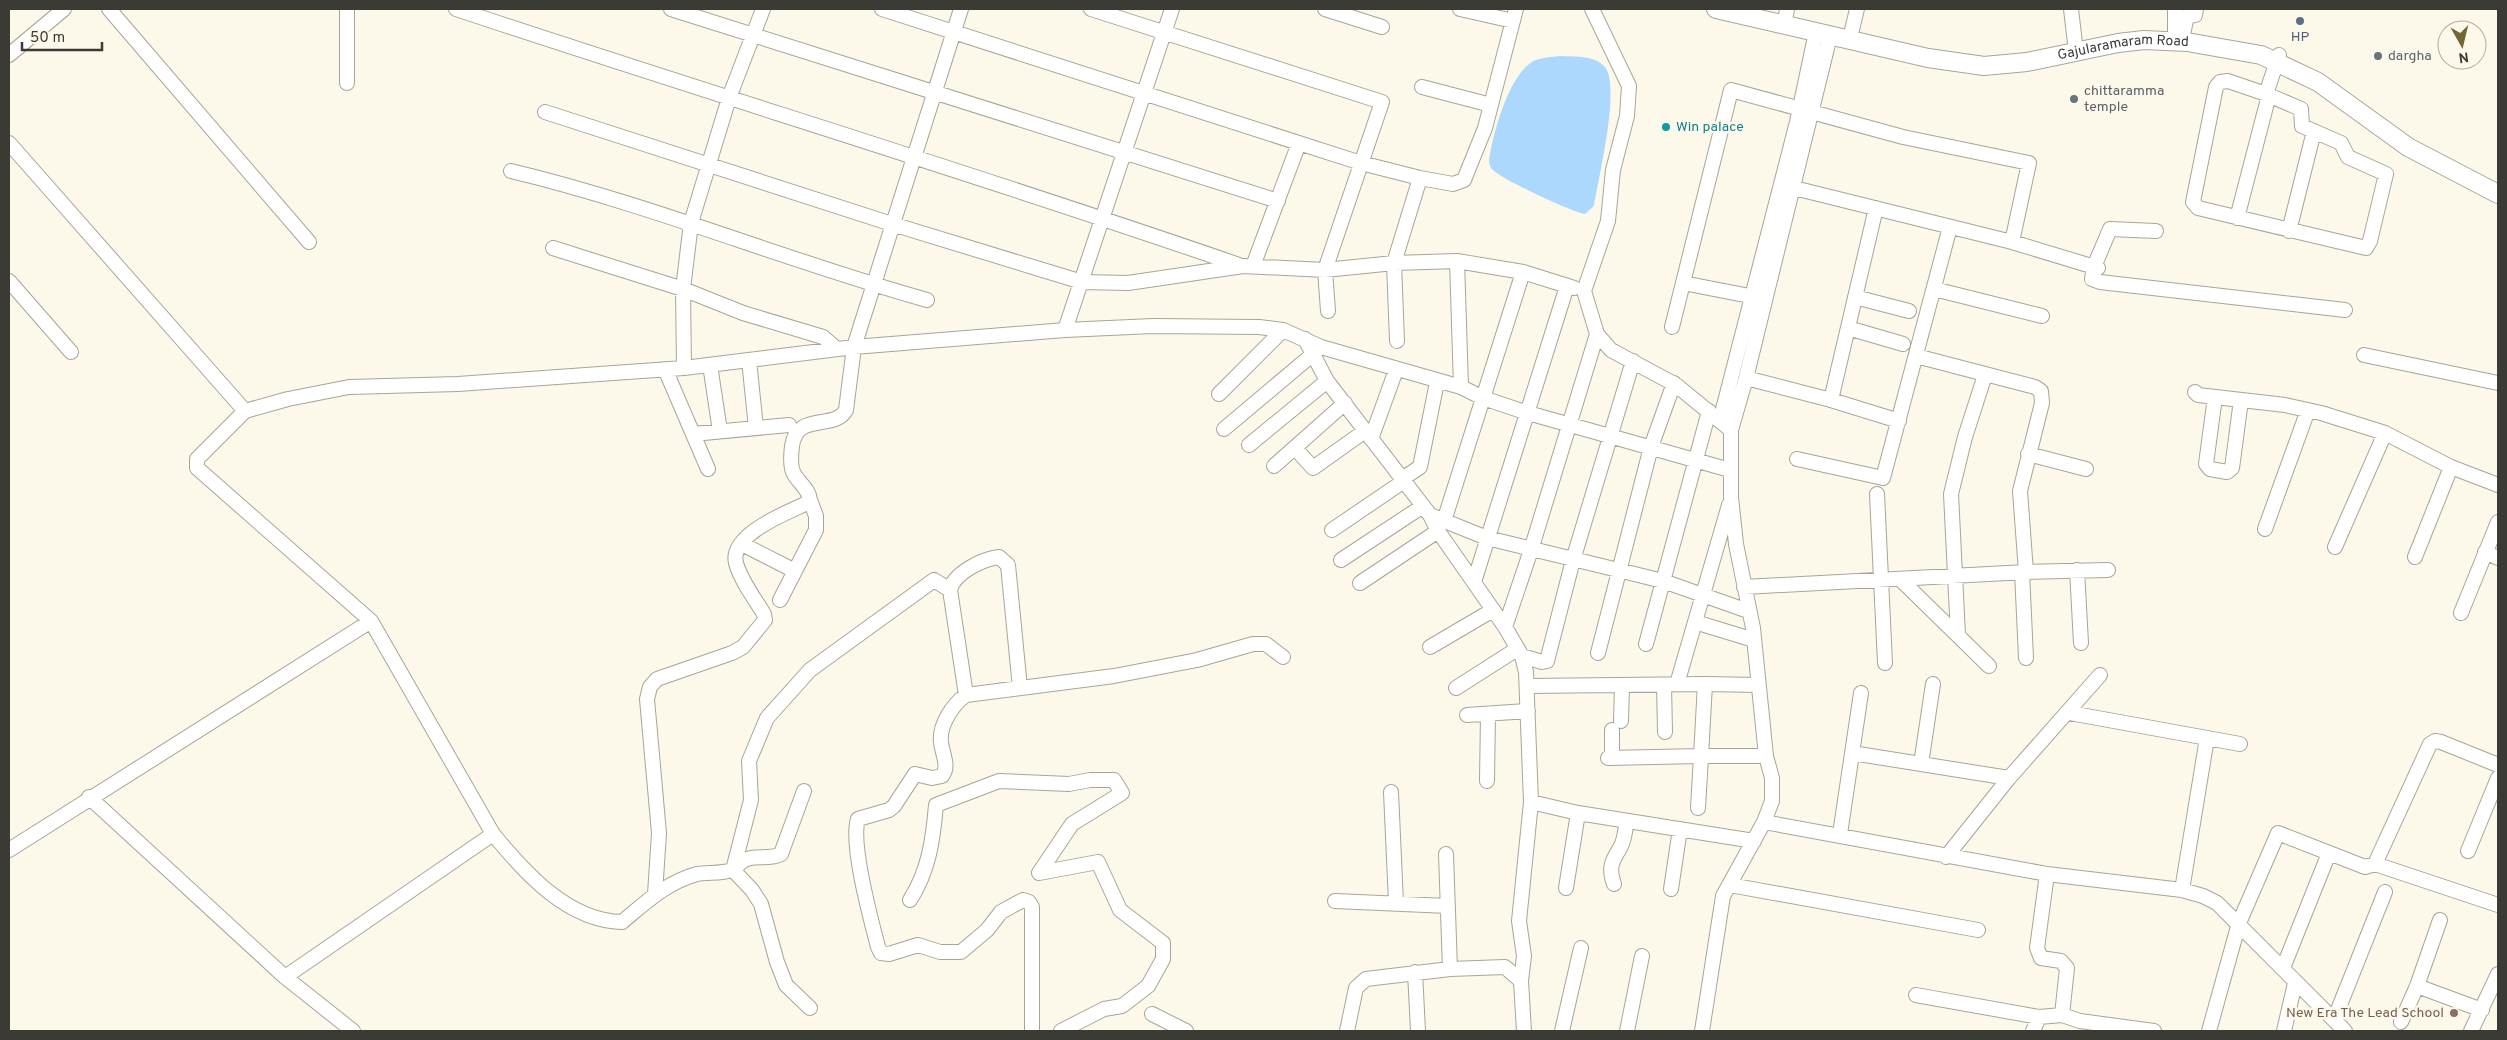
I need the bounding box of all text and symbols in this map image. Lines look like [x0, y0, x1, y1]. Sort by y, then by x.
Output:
marker: HP [2294, 15, 2306, 27]
scale bar [22, 20, 102, 52]
north arrow [2437, 20, 2487, 70]
text: 50 m [30, 29, 65, 48]
place label: HP [2291, 29, 2309, 46]
street label: Gajularamaram Road [2056, 31, 2189, 64]
text: N [2457, 47, 2470, 66]
place label: dargha [2388, 48, 2432, 65]
marker: dargha [2372, 50, 2384, 62]
place label: chittaramma temple [2084, 83, 2164, 116]
marker: chittaramma temple [2068, 93, 2080, 105]
place label: Win palace [1676, 119, 1744, 136]
marker: Win palace [1660, 121, 1672, 133]
place label: New Era The Lead School [2286, 1005, 2444, 1022]
marker: New Era The Lead School [2448, 1007, 2460, 1019]

